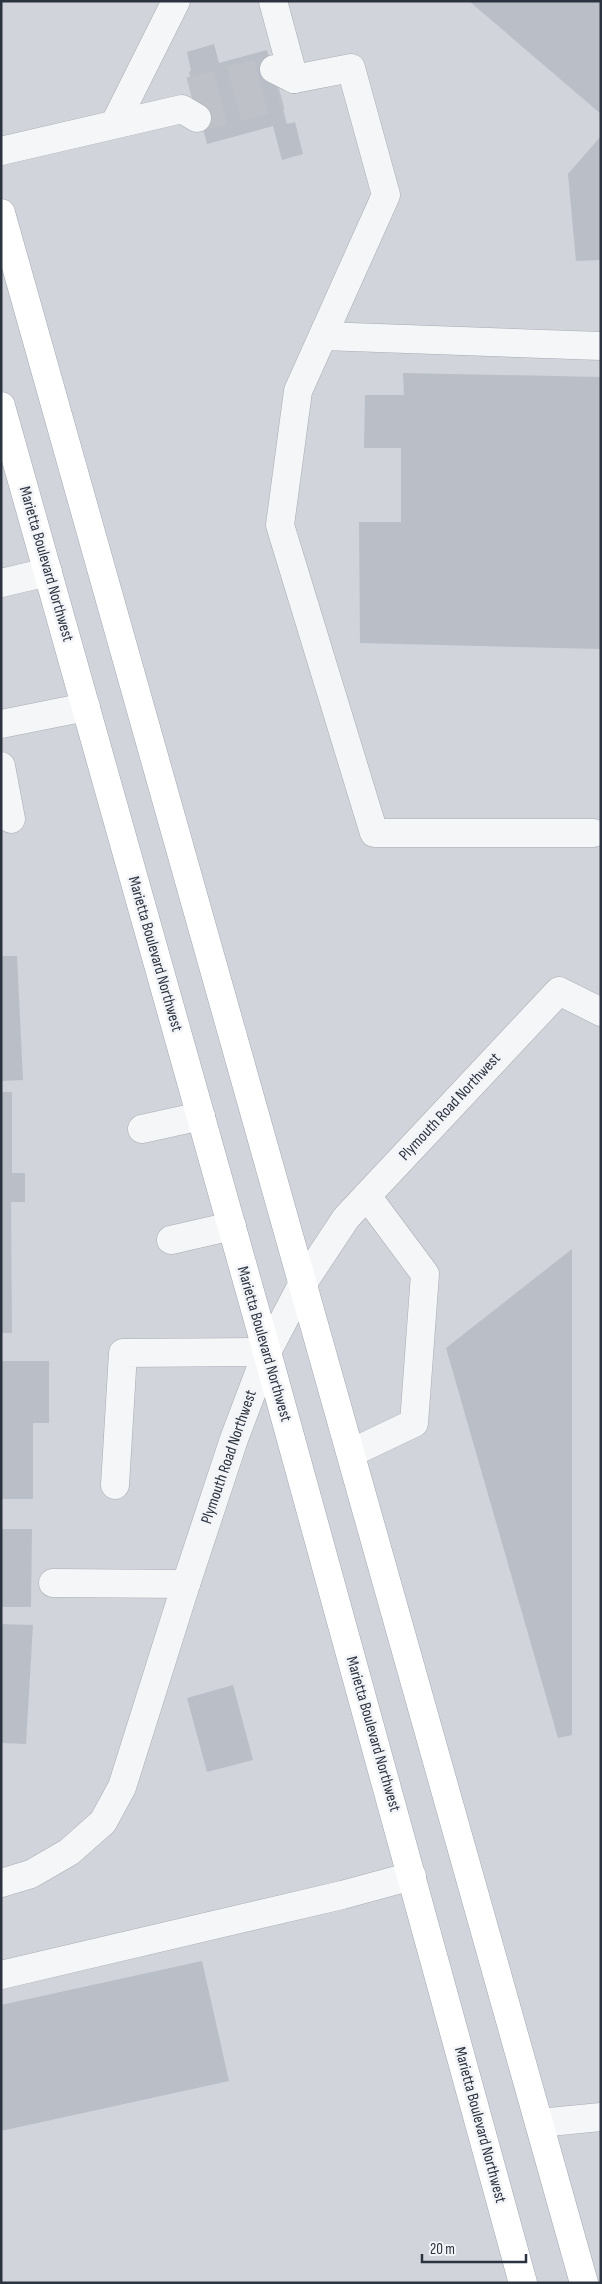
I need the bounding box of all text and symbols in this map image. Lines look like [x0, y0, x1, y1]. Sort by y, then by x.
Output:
street label: Marietta Boulevard Northwest [15, 484, 77, 644]
street label: Marietta Boulevard Northwest [124, 874, 186, 1034]
street label: Plymouth Road Northwest [395, 1049, 505, 1165]
street label: Marietta Boulevard Northwest [233, 1264, 295, 1424]
street label: Plymouth Road Northwest [197, 1387, 261, 1526]
street label: Marietta Boulevard Northwest [342, 1654, 404, 1814]
street label: Marietta Boulevard Northwest [450, 2045, 510, 2205]
scale bar [422, 2232, 526, 2264]
text: 20 m [430, 2240, 455, 2259]

